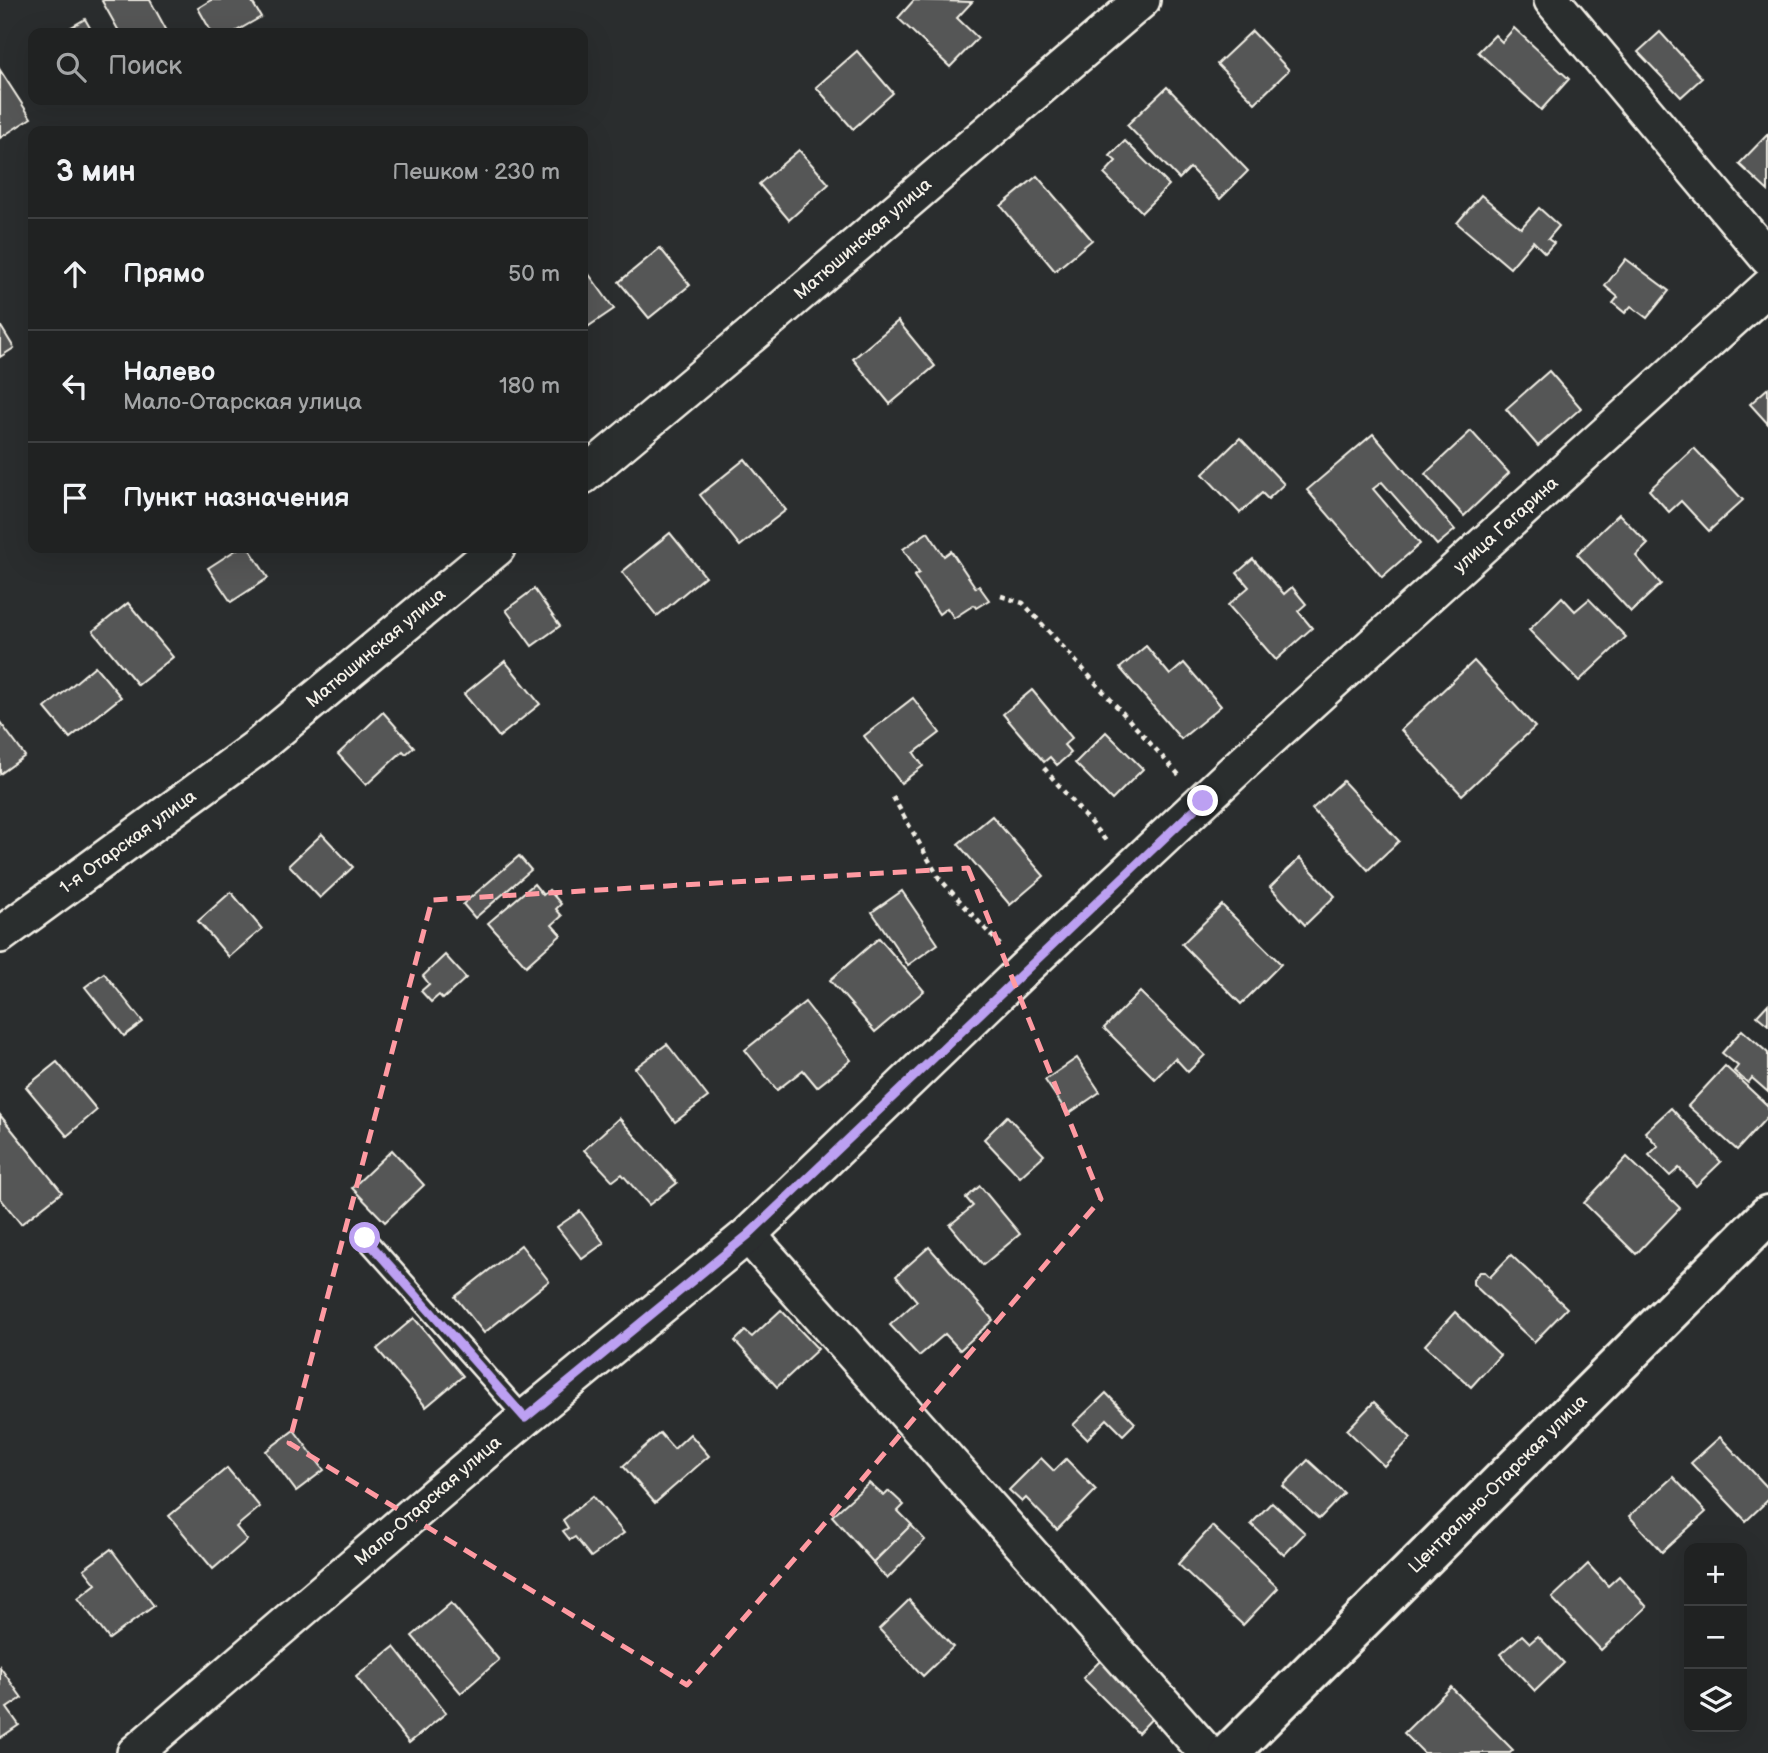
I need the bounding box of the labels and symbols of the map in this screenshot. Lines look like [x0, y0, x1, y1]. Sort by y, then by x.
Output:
street label: Матюшинская улица [790, 173, 936, 304]
street label: улица Гагарина [1449, 472, 1563, 577]
street label: Матюшинская улица [302, 583, 450, 712]
street label: 1-я Отарская улица [56, 785, 201, 899]
route end [1187, 785, 1218, 816]
route start [349, 1222, 380, 1253]
street label: Центрально-Отарская улица [1404, 1390, 1592, 1578]
street label: Мало-Отарская улица [351, 1431, 506, 1570]

